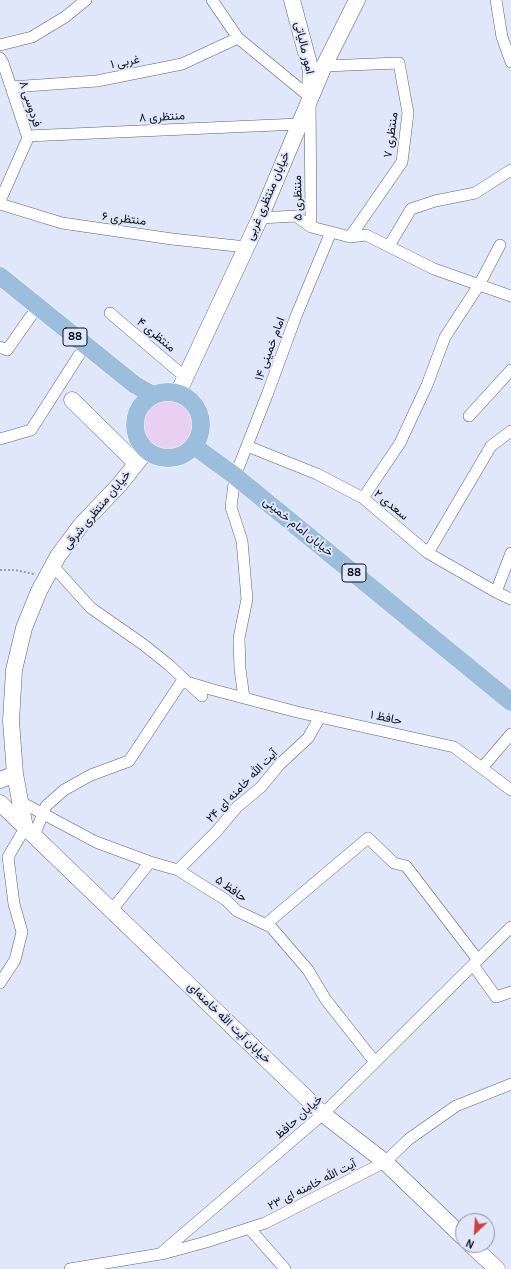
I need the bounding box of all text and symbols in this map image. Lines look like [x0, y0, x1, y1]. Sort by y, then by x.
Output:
street label: امور مالیاتی [291, 20, 317, 76]
street label: غربی ۱ [109, 52, 141, 72]
street label: فردوسی ۸ [16, 79, 44, 129]
street label: منتظری ۸ [139, 109, 185, 125]
street label: منتظری ۷ [381, 111, 401, 159]
street label: خیابان منتظری غربی [243, 149, 293, 243]
street label: منتظری ۵ [290, 175, 306, 221]
street label: منتظری ۶ [101, 209, 147, 229]
street label: منتظری ۴ [134, 315, 178, 355]
street label: امام خمینی ۱۴ [252, 315, 288, 383]
road number: 88 [63, 328, 87, 346]
street label: خیابان منتظری شرقی [60, 468, 134, 552]
street label: سعدی ۲ [371, 487, 411, 523]
street label: خیابان امام خمینی [260, 494, 336, 560]
road number: 88 [342, 564, 366, 582]
street label: حافظ ۱ [369, 708, 403, 728]
street label: آیت الله خامنه ای ۲۴ [203, 746, 281, 826]
street label: حافظ ۵ [212, 873, 250, 905]
street label: خیابان آیت الله خامنه‌ای [184, 979, 274, 1067]
street label: خیابان حافظ [272, 1092, 326, 1142]
street label: آیت الله خامنه ای ۲۳ [265, 1156, 359, 1214]
north arrow [455, 1213, 495, 1253]
text: N [464, 1236, 476, 1251]

